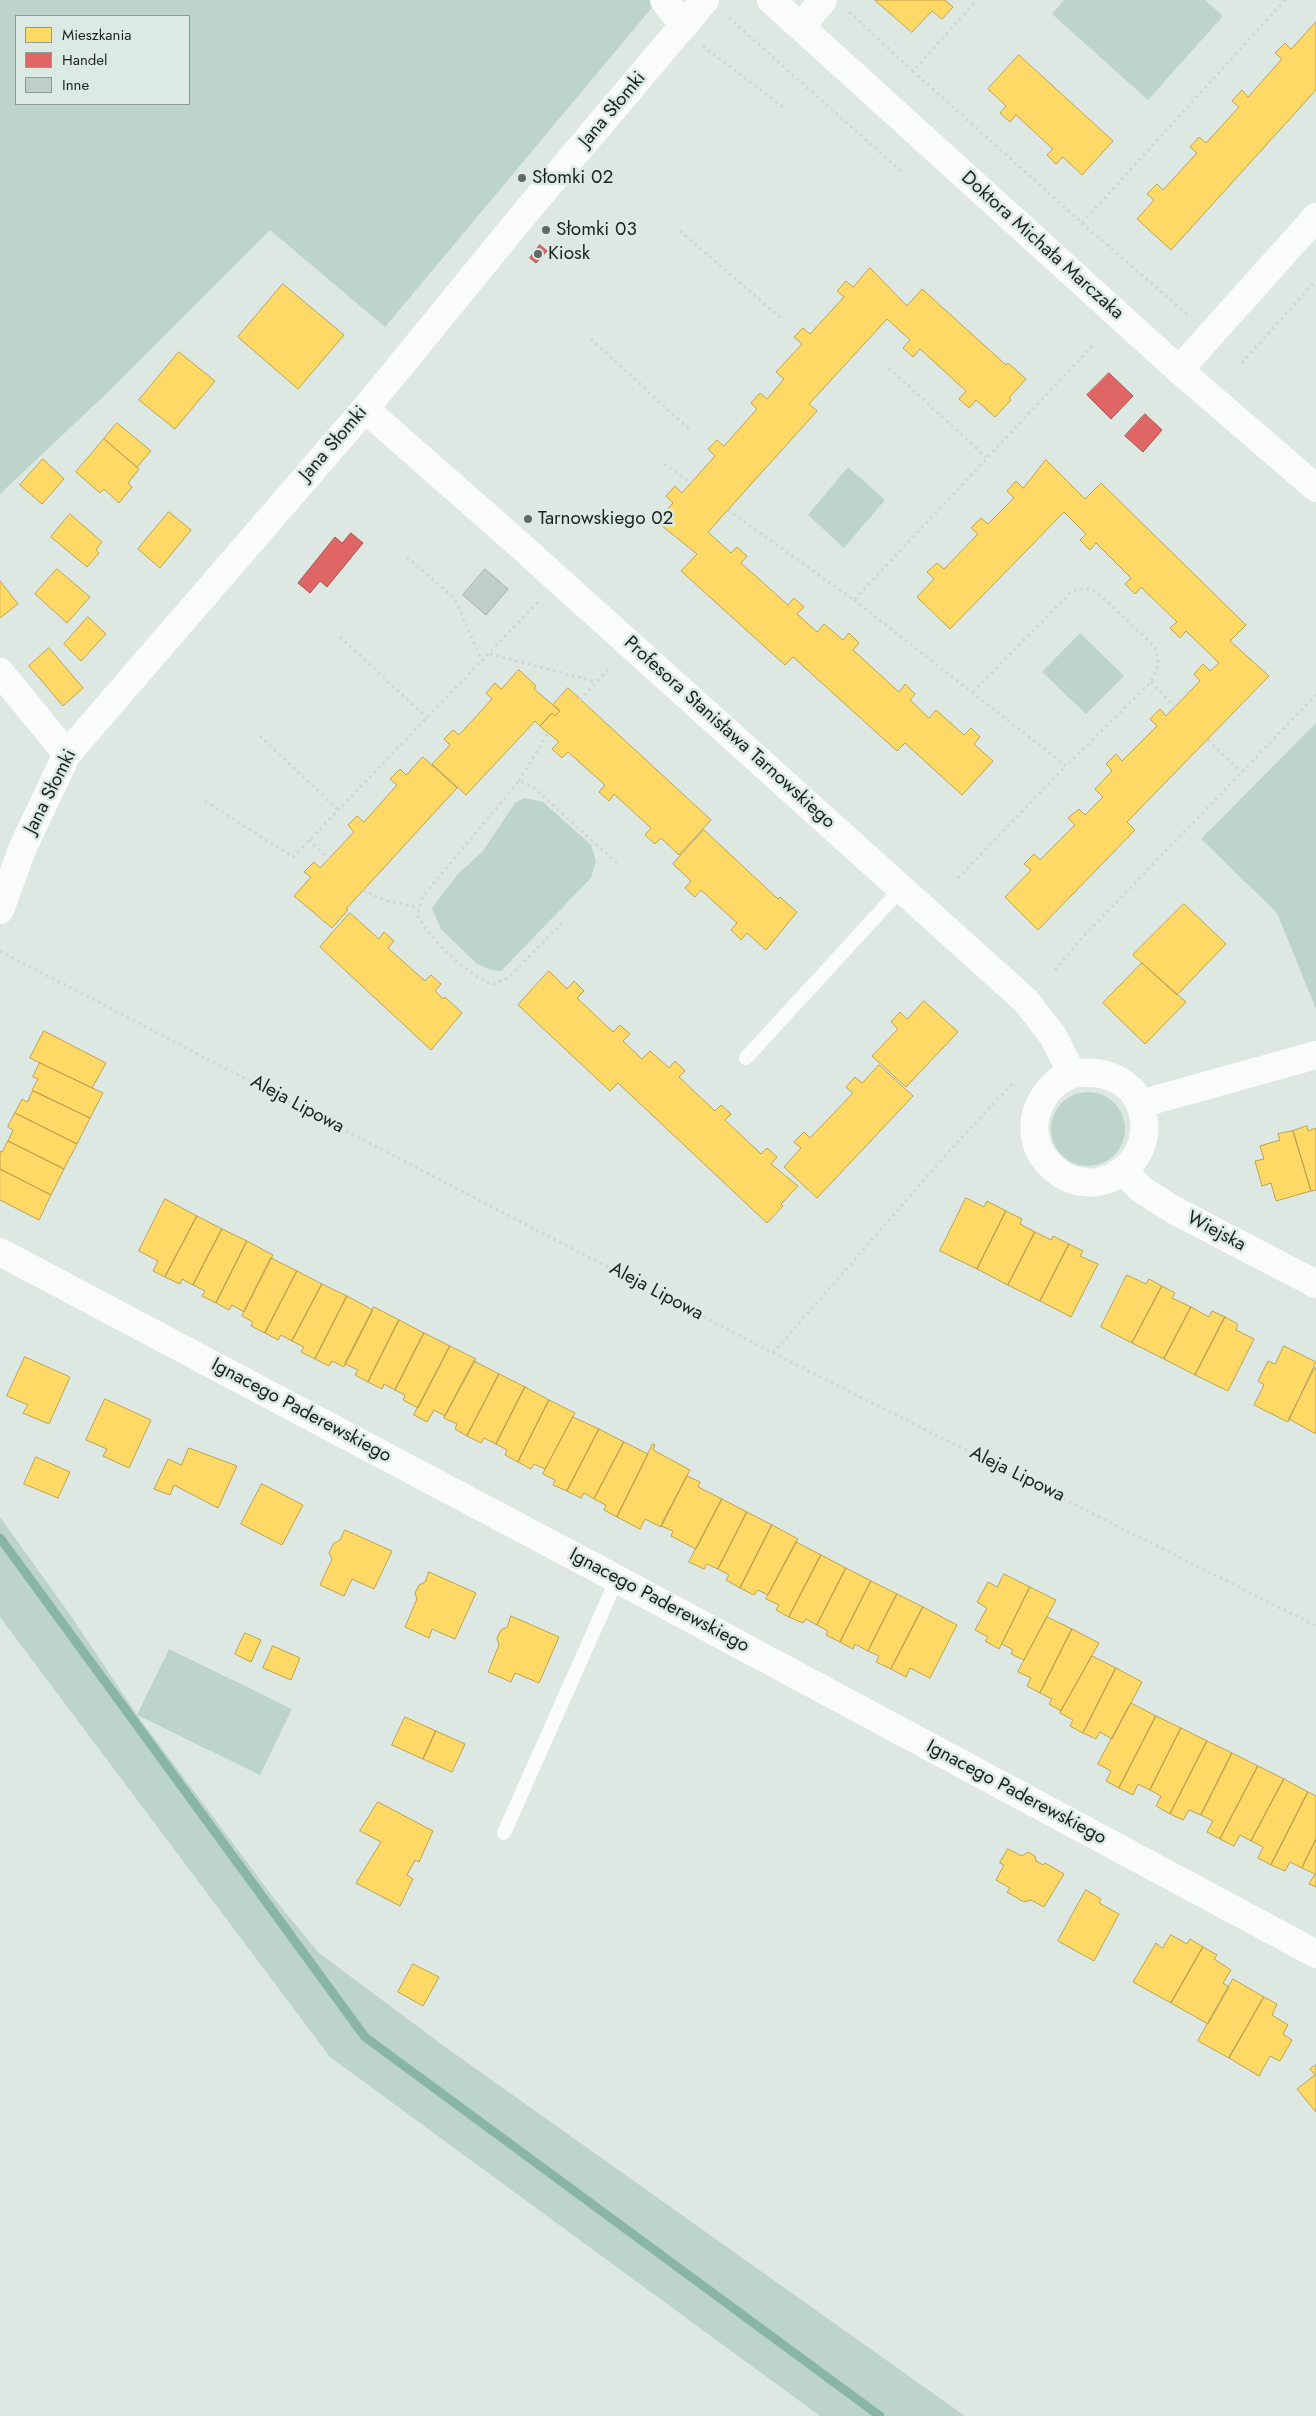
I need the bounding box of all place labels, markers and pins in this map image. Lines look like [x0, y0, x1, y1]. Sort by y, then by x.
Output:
place label: Słomki 02 [532, 167, 613, 189]
marker: Słomki 02 [516, 172, 528, 184]
place label: Słomki 03 [556, 219, 637, 241]
marker: Słomki 03 [540, 224, 552, 236]
place label: Kiosk [548, 243, 590, 265]
marker: Kiosk [532, 248, 544, 260]
place label: Tarnowskiego 02 [538, 508, 673, 530]
marker: Tarnowskiego 02 [522, 513, 534, 525]

